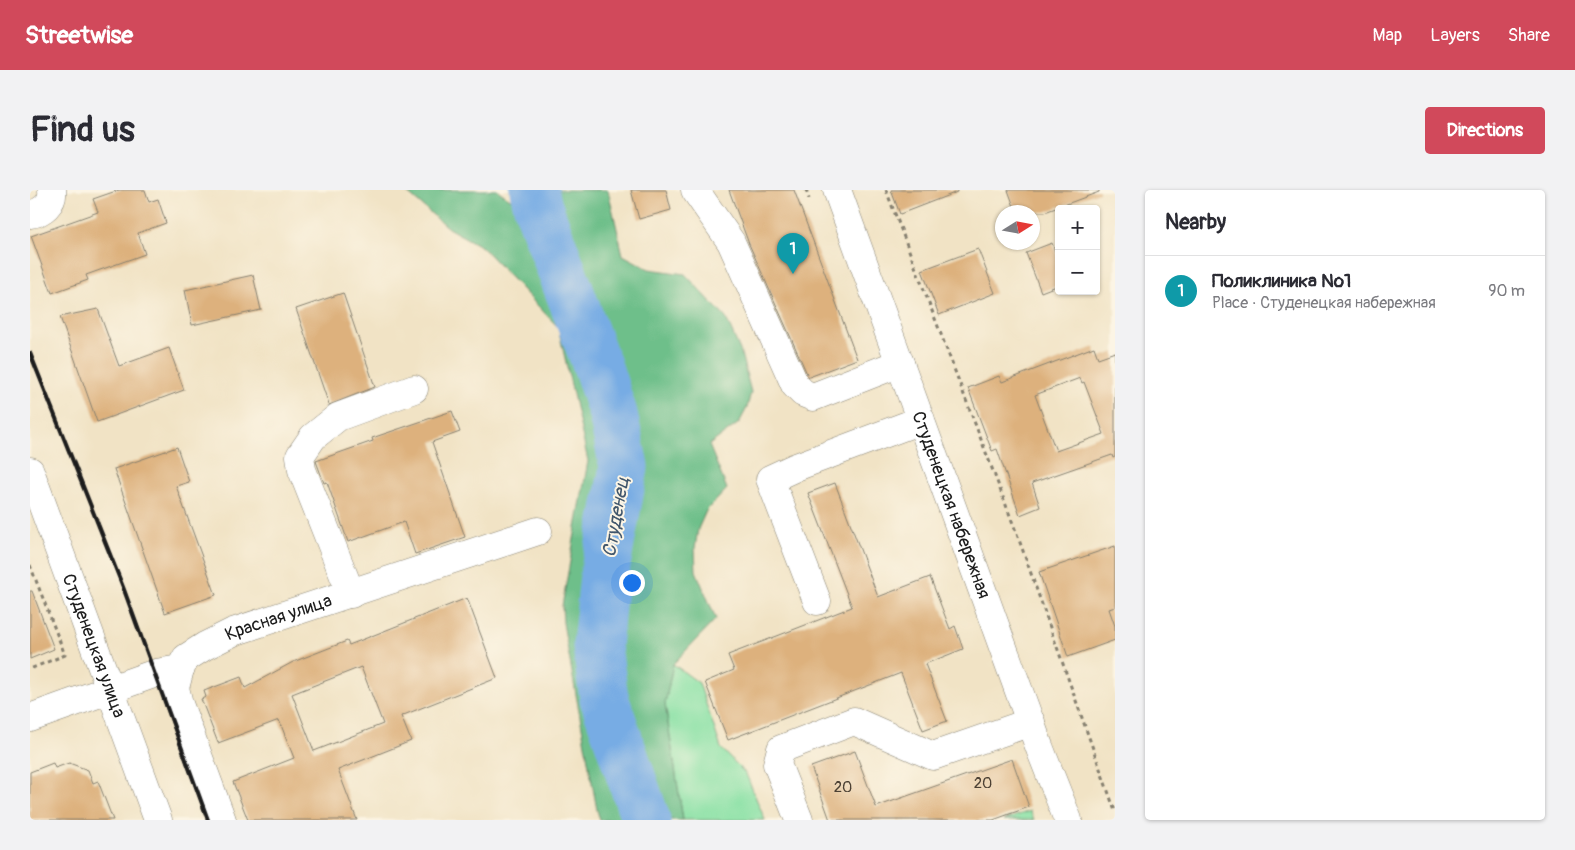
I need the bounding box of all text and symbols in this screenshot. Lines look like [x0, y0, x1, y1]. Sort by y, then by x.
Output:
text: Streetwise [25, 21, 133, 50]
text: Map [1373, 24, 1402, 47]
text: Layers [1430, 24, 1480, 47]
text: Share [1508, 24, 1550, 47]
button: Directions [1425, 107, 1545, 154]
text: Find us [30, 108, 135, 152]
north arrow [995, 205, 1040, 250]
map controls [1055, 205, 1100, 295]
button: + [1055, 205, 1100, 250]
text: Nearby [1165, 209, 1226, 236]
pin: 1 [777, 233, 809, 274]
button: − [1055, 250, 1100, 295]
text: Поликлиника №1 [1212, 269, 1351, 293]
text: 1 [1178, 281, 1184, 301]
text: 90 m [1488, 281, 1525, 301]
text: Place · Студенецкая набережная [1212, 293, 1436, 313]
street label: Студенецкая набережная [906, 408, 995, 602]
water label: Студенец [597, 475, 635, 559]
your location [619, 570, 645, 596]
street label: Студенецкая улица [57, 571, 130, 721]
street label: Красная улица [221, 589, 335, 646]
house number: 20 [974, 774, 992, 793]
house number: 20 [834, 778, 852, 797]

